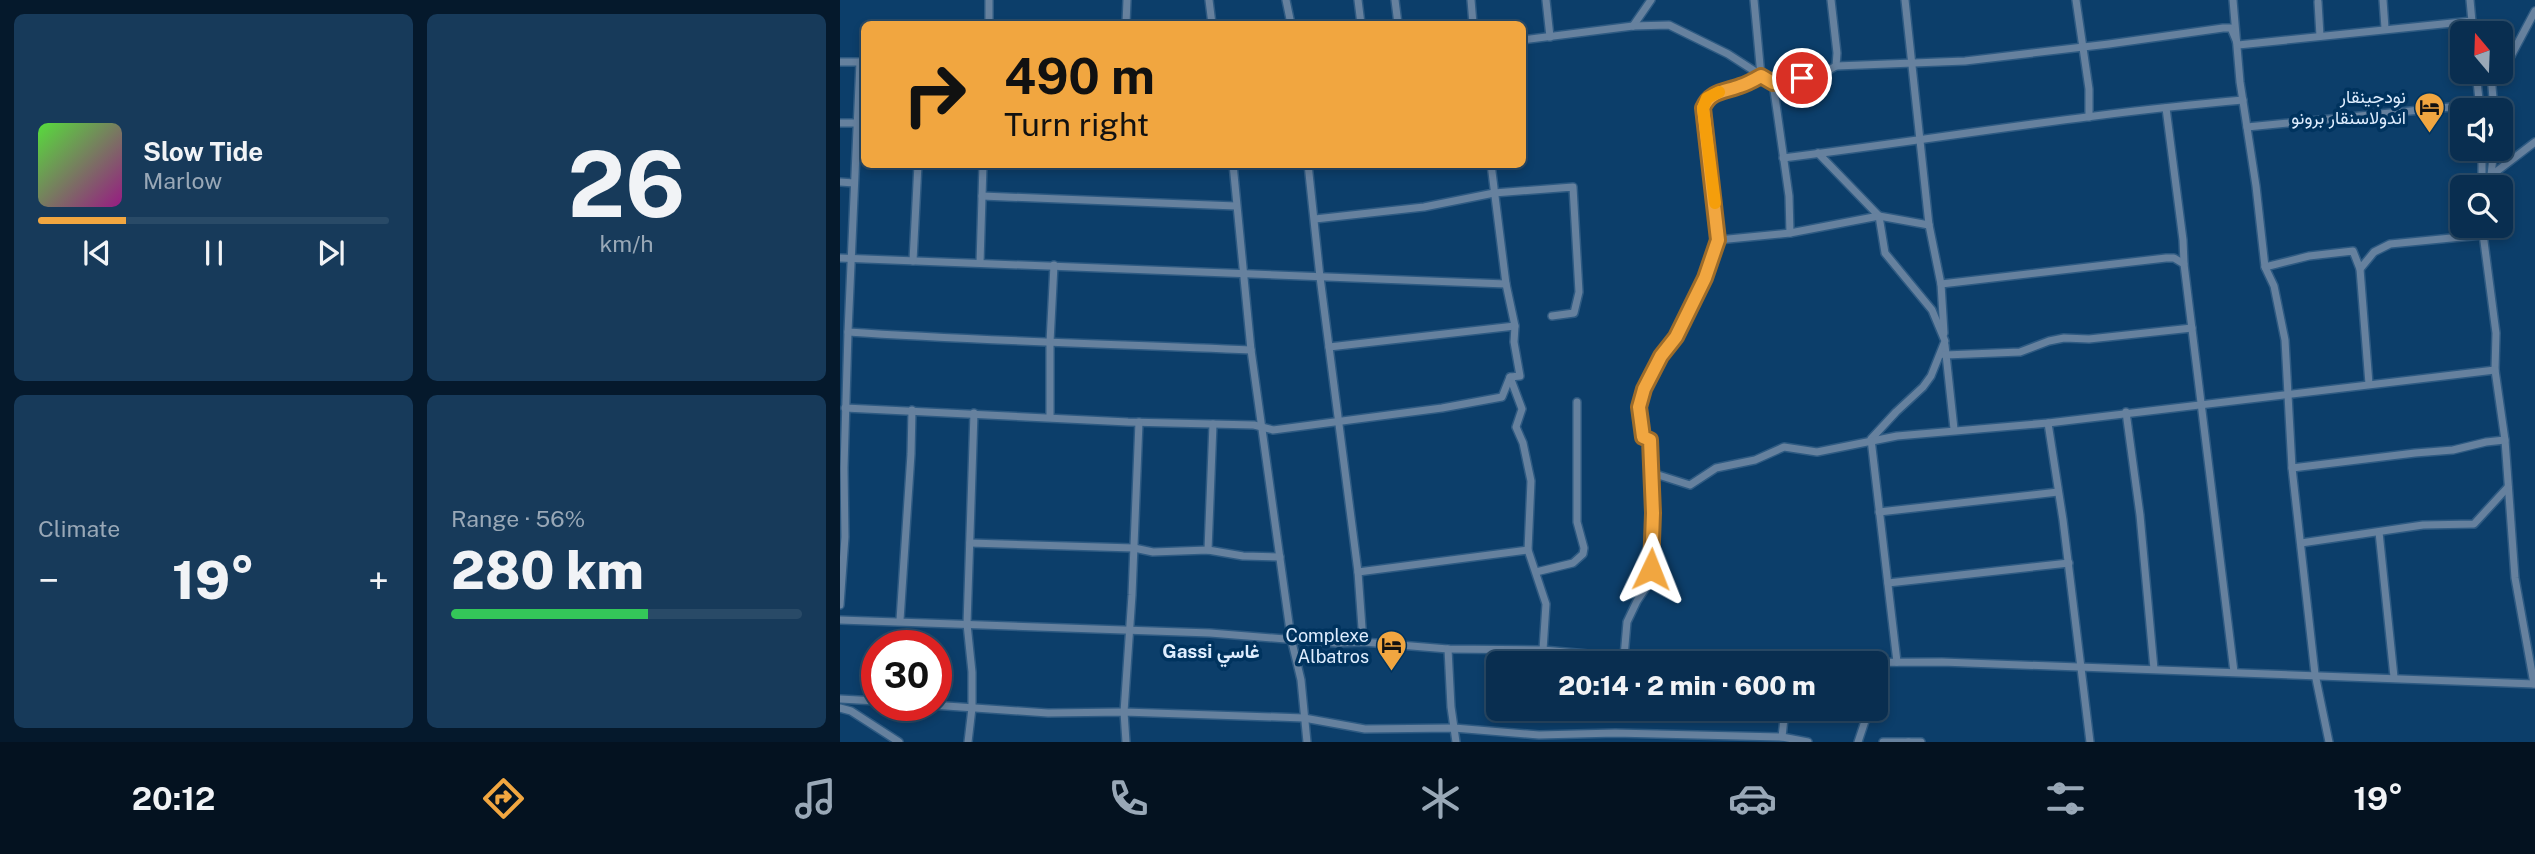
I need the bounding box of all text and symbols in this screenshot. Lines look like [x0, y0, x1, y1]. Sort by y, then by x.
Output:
north arrow [2450, 21, 2513, 84]
map controls [2450, 21, 2513, 238]
text: 490 m [1004, 47, 1155, 105]
pin [1772, 48, 1832, 108]
icon: right [889, 49, 980, 140]
icon: arrive [1783, 59, 1821, 97]
place label: نودجينقار اندولاسنقار برونو [2291, 86, 2406, 129]
hotel icon: نودجينقار اندولاسنقار برونو [2412, 90, 2446, 134]
button: sound [2450, 98, 2513, 161]
text: Turn right [1004, 106, 1149, 143]
text: 26 [568, 131, 685, 237]
text: Slow Tide [143, 136, 263, 167]
text: Marlow [143, 167, 222, 194]
button: search [2450, 175, 2513, 238]
text: km/h [599, 230, 654, 257]
icon: previous [78, 234, 116, 272]
icon: pause [195, 234, 233, 272]
icon: next [312, 234, 350, 272]
text: Range · 56% [451, 505, 585, 532]
text: Climate [38, 515, 120, 542]
position arrow [1614, 532, 1688, 606]
text: 280 km [451, 540, 644, 601]
text: 19° [172, 550, 255, 611]
text: − [38, 558, 59, 603]
text: + [368, 558, 389, 603]
place label: Complexe Albatros [1286, 625, 1369, 667]
hotel icon: Complexe Albatros [1375, 629, 1409, 673]
speed limit sign: 30 [861, 630, 952, 721]
district label: Gassi غاسي [1162, 640, 1260, 668]
text: 20:14 · 2 min · 600 m [1558, 670, 1816, 701]
icon: directions [479, 774, 528, 823]
icon: music [791, 774, 840, 823]
icon: phone [1104, 774, 1153, 823]
icon: climate [1416, 774, 1465, 823]
icon: car [1728, 774, 1777, 823]
icon: filters [2041, 774, 2090, 823]
text: 20:12 [132, 780, 215, 817]
text: 19° [2353, 780, 2403, 817]

